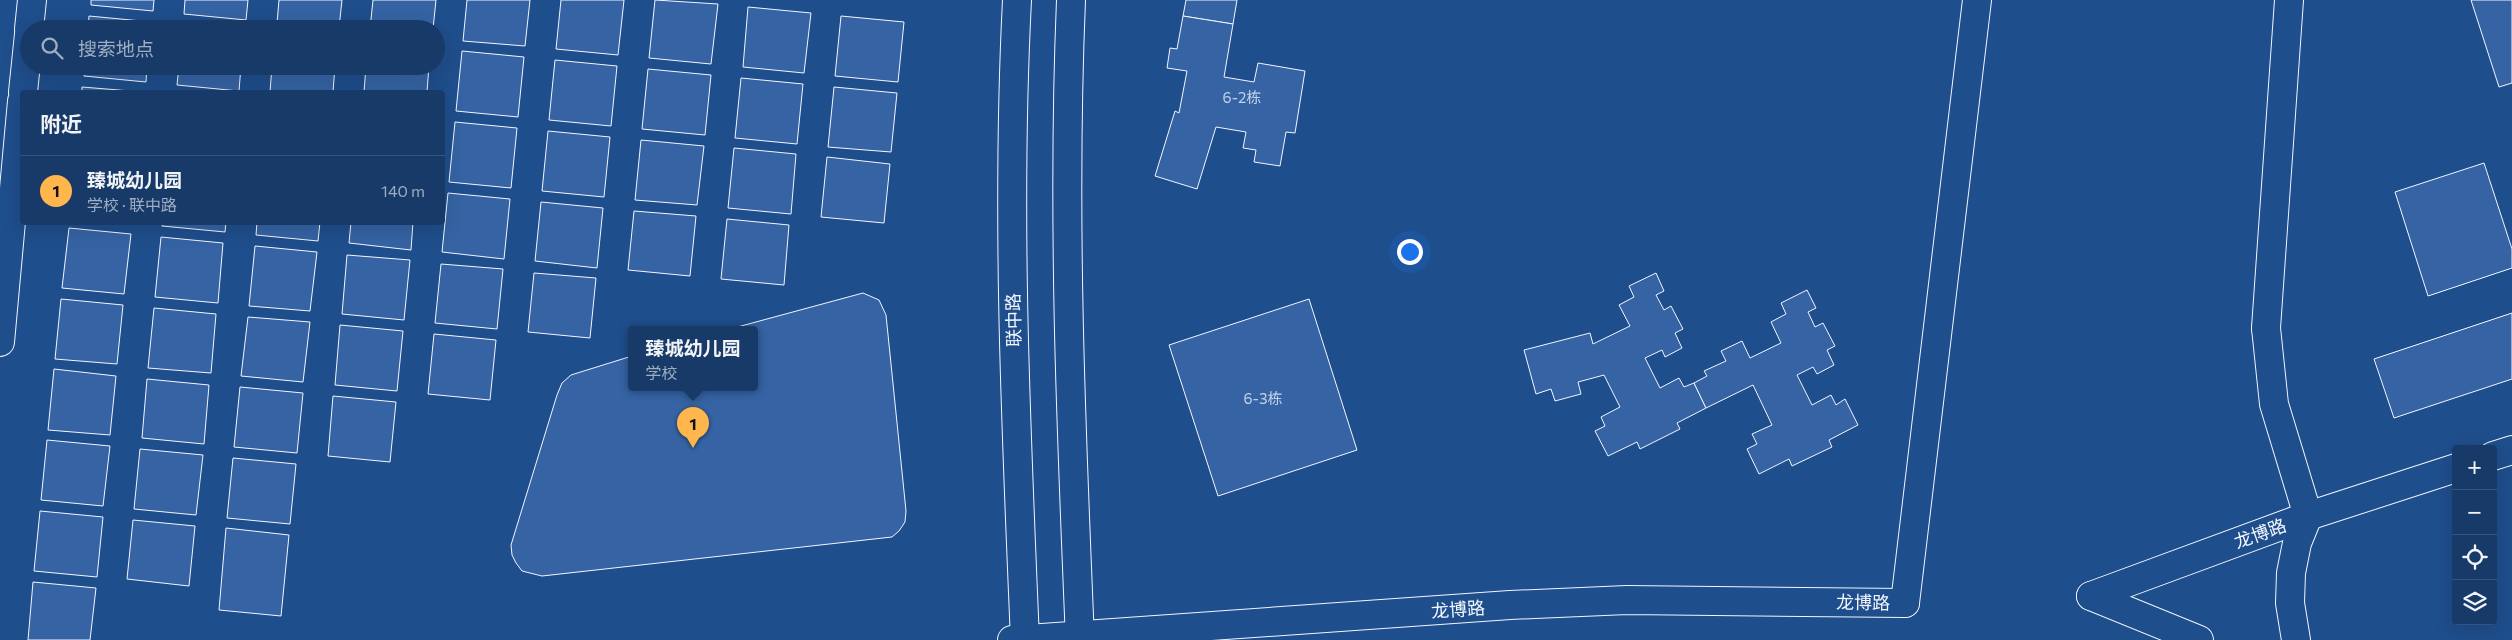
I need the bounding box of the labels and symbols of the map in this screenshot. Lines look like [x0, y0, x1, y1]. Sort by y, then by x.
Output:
house number: 6-2栋 [1223, 88, 1261, 106]
your location [1397, 239, 1423, 265]
street label: 联中路 [1002, 293, 1024, 347]
house number: 6-3栋 [1244, 389, 1283, 407]
pin: 1 [677, 407, 709, 448]
street label: 龙博路 [2231, 513, 2289, 553]
street label: 龙博路 [1836, 591, 1890, 613]
street label: 龙博路 [1430, 596, 1486, 622]

